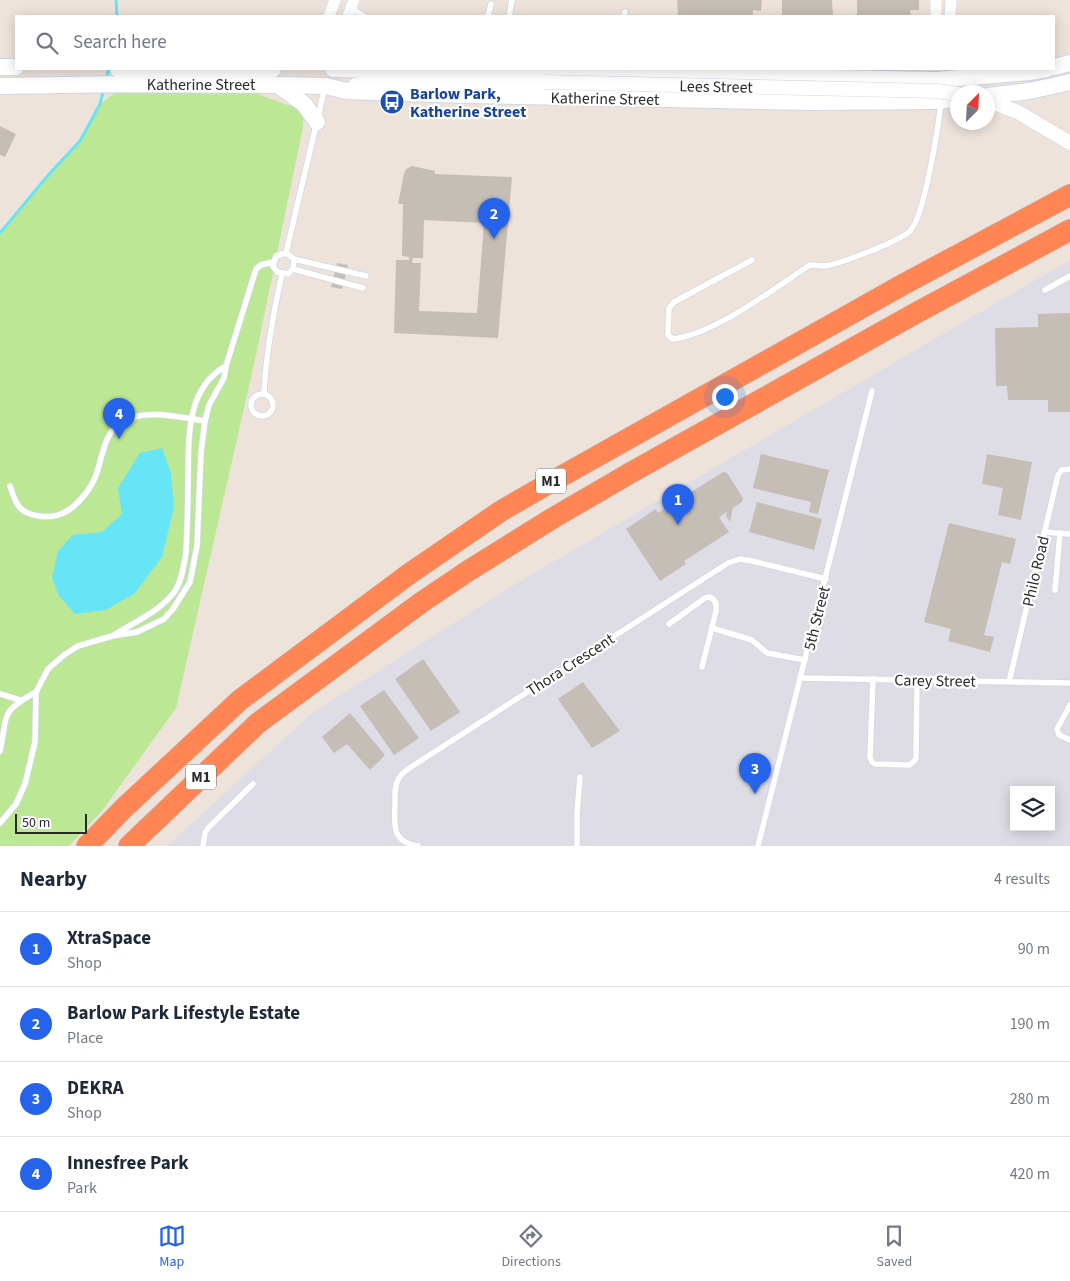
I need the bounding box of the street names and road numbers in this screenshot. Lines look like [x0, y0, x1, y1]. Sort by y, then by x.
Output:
street label: Katherine Street [147, 74, 256, 96]
street label: Lees Street [679, 75, 753, 99]
street label: Katherine Street [550, 87, 660, 111]
road number: M1 [536, 468, 566, 494]
street label: Philo Road [1017, 534, 1055, 609]
street label: 5th Street [798, 583, 836, 653]
street label: Thora Crescent [522, 628, 619, 701]
street label: Carey Street [894, 669, 976, 693]
road number: M1 [186, 764, 216, 790]

